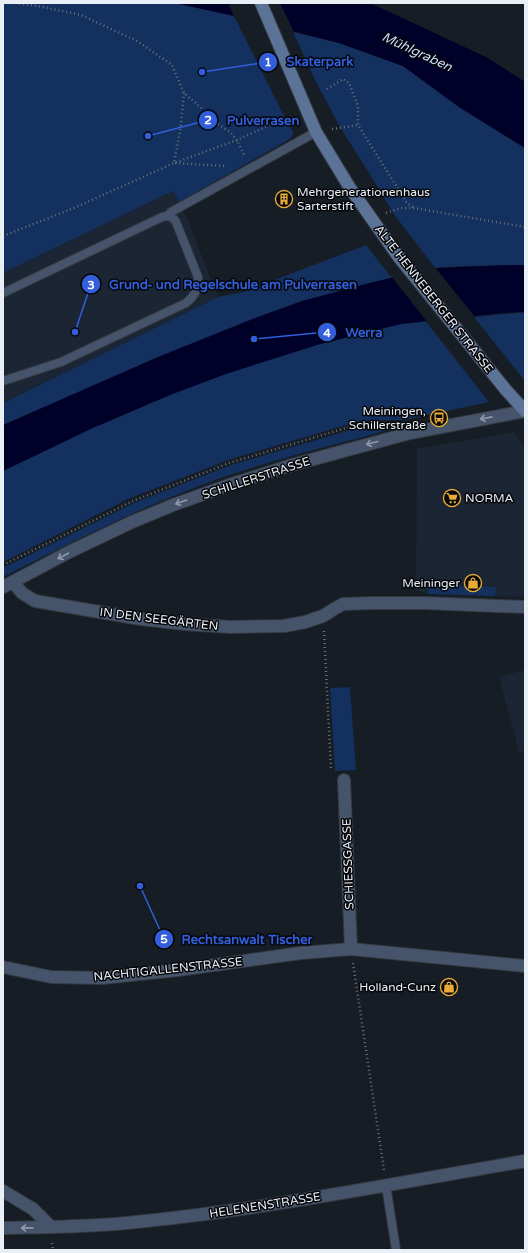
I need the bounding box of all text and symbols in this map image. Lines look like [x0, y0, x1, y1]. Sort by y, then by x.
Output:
water label: Mühlgraben [379, 29, 456, 76]
callout: Skaterpark [258, 49, 361, 74]
text: Skaterpark [287, 54, 353, 70]
text: 1 [264, 55, 272, 69]
callout: Pulverrasen [198, 108, 307, 133]
text: 2 [204, 113, 212, 127]
text: Pulverrasen [227, 113, 299, 129]
place label: Mehrgenerationenhaus Sarterstift [297, 185, 430, 213]
building icon: Mehrgenerationenhaus Sarterstift [274, 189, 294, 209]
street label: ALTE HENNEBERGER STRASSE [372, 222, 496, 376]
callout: Grund- und Regelschule am Pulverrasen [81, 272, 365, 297]
text: Grund- und Regelschule am Pulverrasen [109, 277, 357, 293]
text: 3 [87, 278, 95, 292]
callout: Werra [317, 320, 390, 345]
text: Werra [345, 325, 383, 341]
text: 4 [323, 326, 331, 340]
place label: Meiningen, Schillerstraße [349, 404, 426, 432]
bus stop icon: Meiningen, Schillerstraße [429, 408, 449, 428]
one-way arrow [480, 415, 493, 423]
one-way arrow [366, 440, 379, 448]
street label: SCHILLERSTRASSE [200, 454, 312, 502]
supermarket icon: NORMA [442, 488, 462, 508]
place label: NORMA [465, 491, 514, 505]
one-way arrow [176, 499, 188, 507]
one-way arrow [57, 553, 69, 560]
shop icon: Meininger [463, 573, 483, 593]
place label: Meininger [402, 576, 460, 590]
street label: IN DEN SEEGÄRTEN [99, 605, 219, 633]
street label: SCHIESSGASSE [339, 818, 357, 910]
callout: Rechtsanwalt Tischer [154, 927, 321, 952]
text: 5 [160, 932, 168, 946]
text: Rechtsanwalt Tischer [181, 932, 314, 948]
street label: NACHTIGALLENSTRASSE [93, 954, 244, 984]
shop icon: Holland-Cunz [439, 977, 459, 997]
place label: Holland-Cunz [359, 980, 436, 994]
street label: HELENENSTRASSE [208, 1189, 322, 1221]
one-way arrow [21, 1224, 34, 1231]

